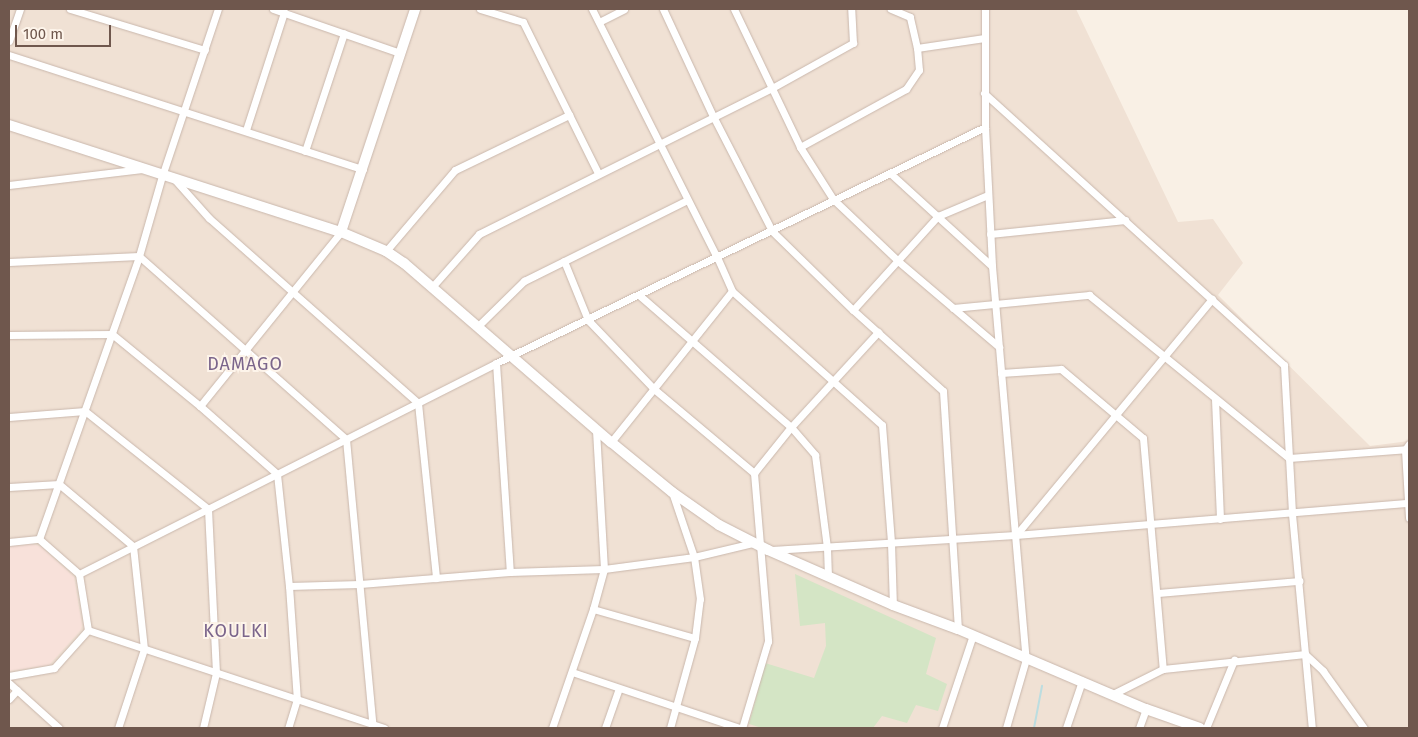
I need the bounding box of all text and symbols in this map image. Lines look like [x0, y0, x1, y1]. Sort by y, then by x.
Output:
scale bar [18, 15, 114, 47]
text: 100 m [23, 25, 63, 43]
district label: DAMAGO [206, 353, 284, 375]
district label: KOULKI [202, 620, 270, 642]

